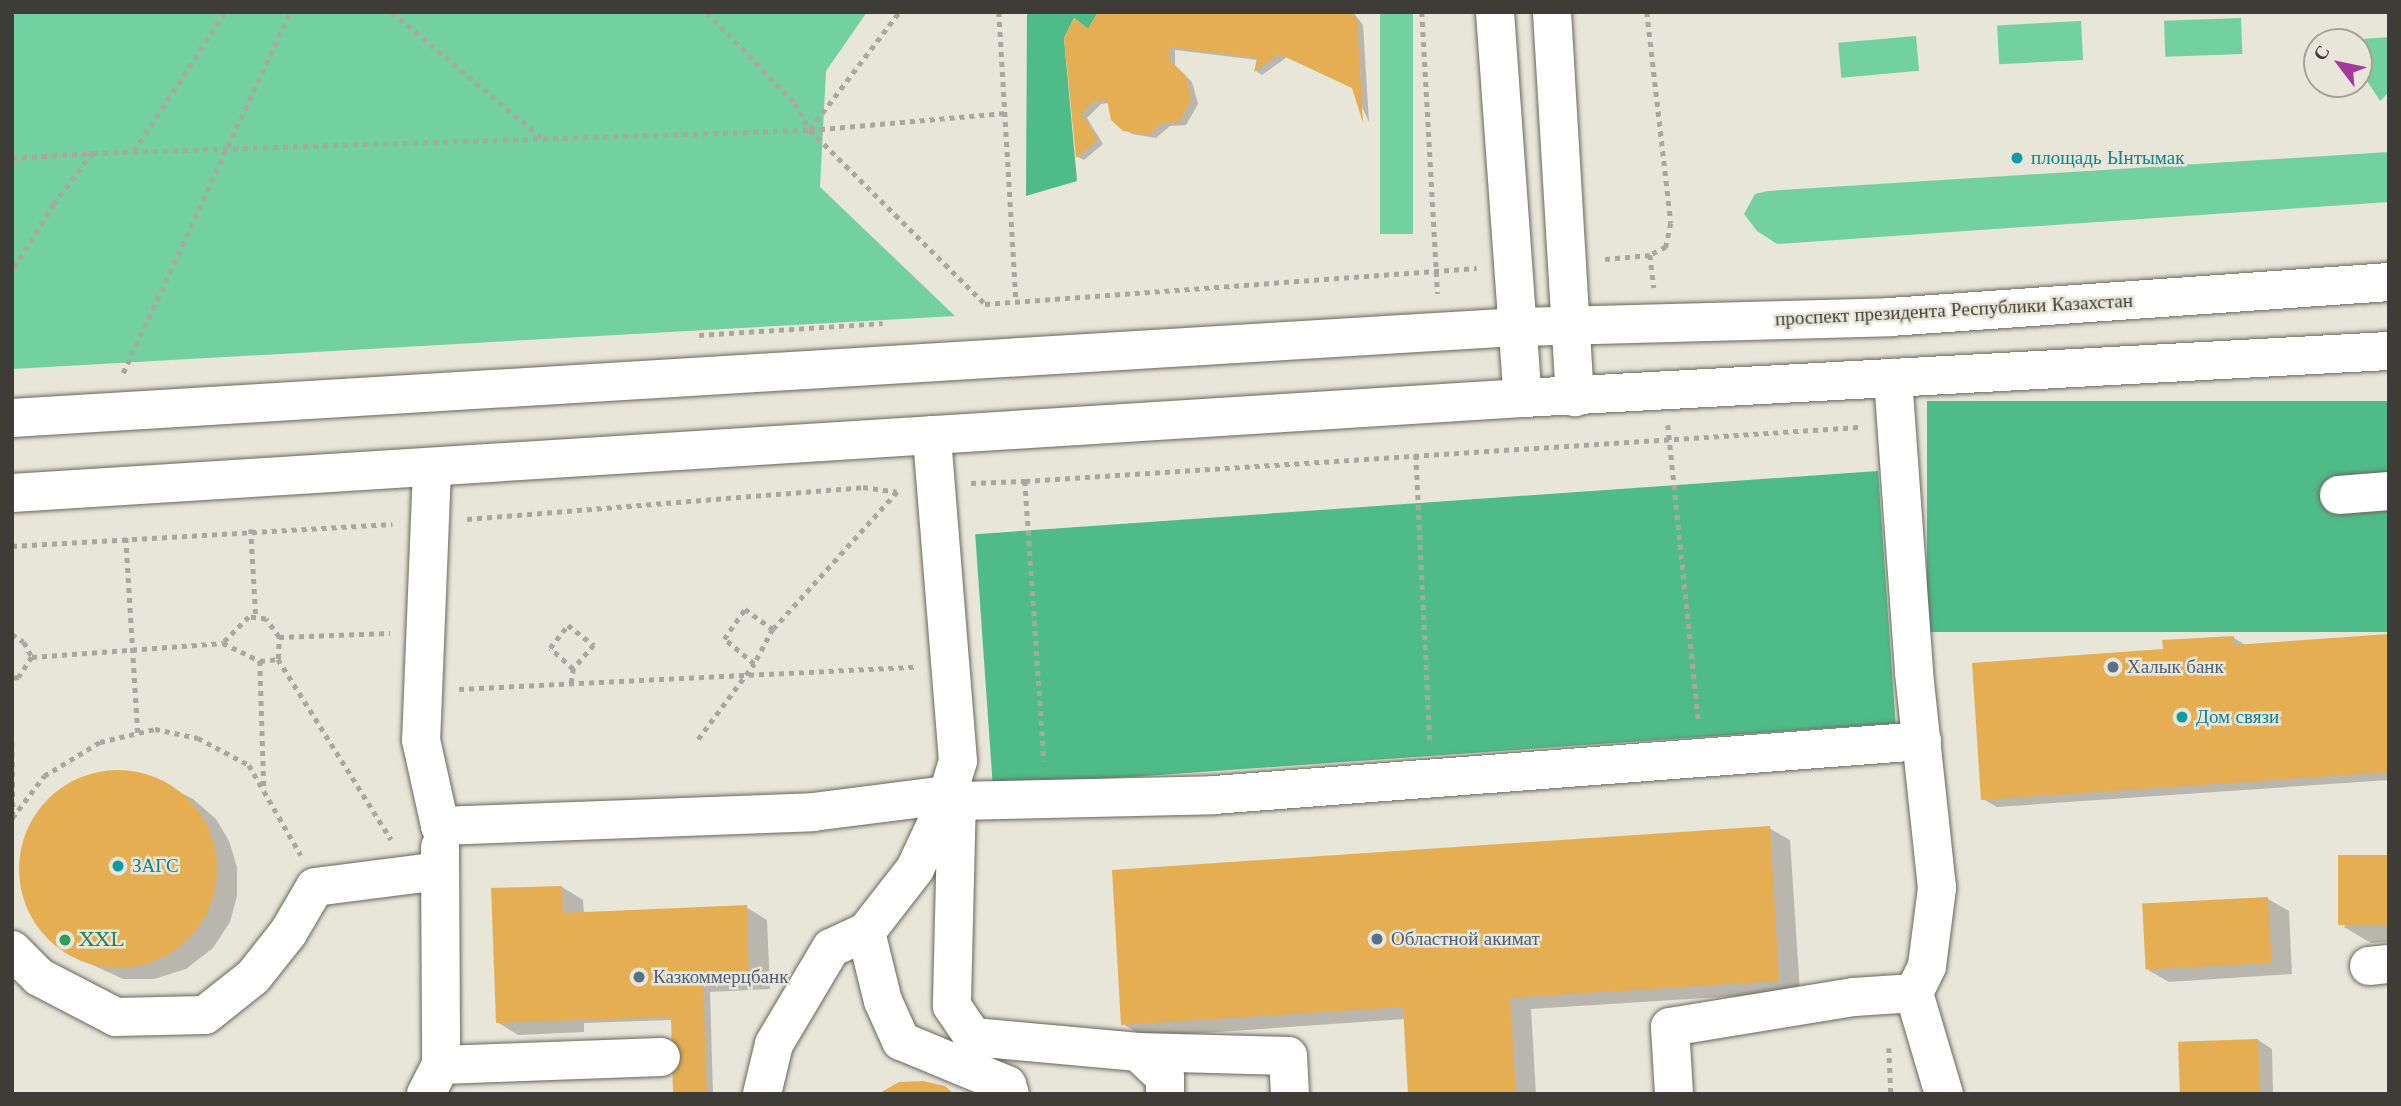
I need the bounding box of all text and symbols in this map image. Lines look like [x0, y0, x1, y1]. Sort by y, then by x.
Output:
north arrow [2303, 28, 2373, 98]
text: С [2308, 41, 2335, 65]
place label: площадь Ынтымак [2031, 147, 2184, 169]
marker: площадь Ынтымак [2009, 150, 2025, 166]
street label: проспект президента Республики Казахстан [1775, 289, 2133, 331]
place label: Халык банк [2127, 656, 2224, 678]
marker: Халык банк [2105, 659, 2121, 675]
place label: Дом связи [2196, 706, 2279, 728]
marker: Дом связи [2174, 709, 2190, 725]
place label: ЗАГС [132, 855, 179, 877]
marker: ЗАГС [110, 858, 126, 874]
place label: Областной акимат [1391, 928, 1540, 950]
place label: XXL [79, 929, 124, 951]
marker: Областной акимат [1369, 931, 1385, 947]
marker: XXL [57, 932, 73, 948]
place label: Казкоммерцбанк [653, 966, 788, 988]
marker: Казкоммерцбанк [631, 969, 647, 985]

